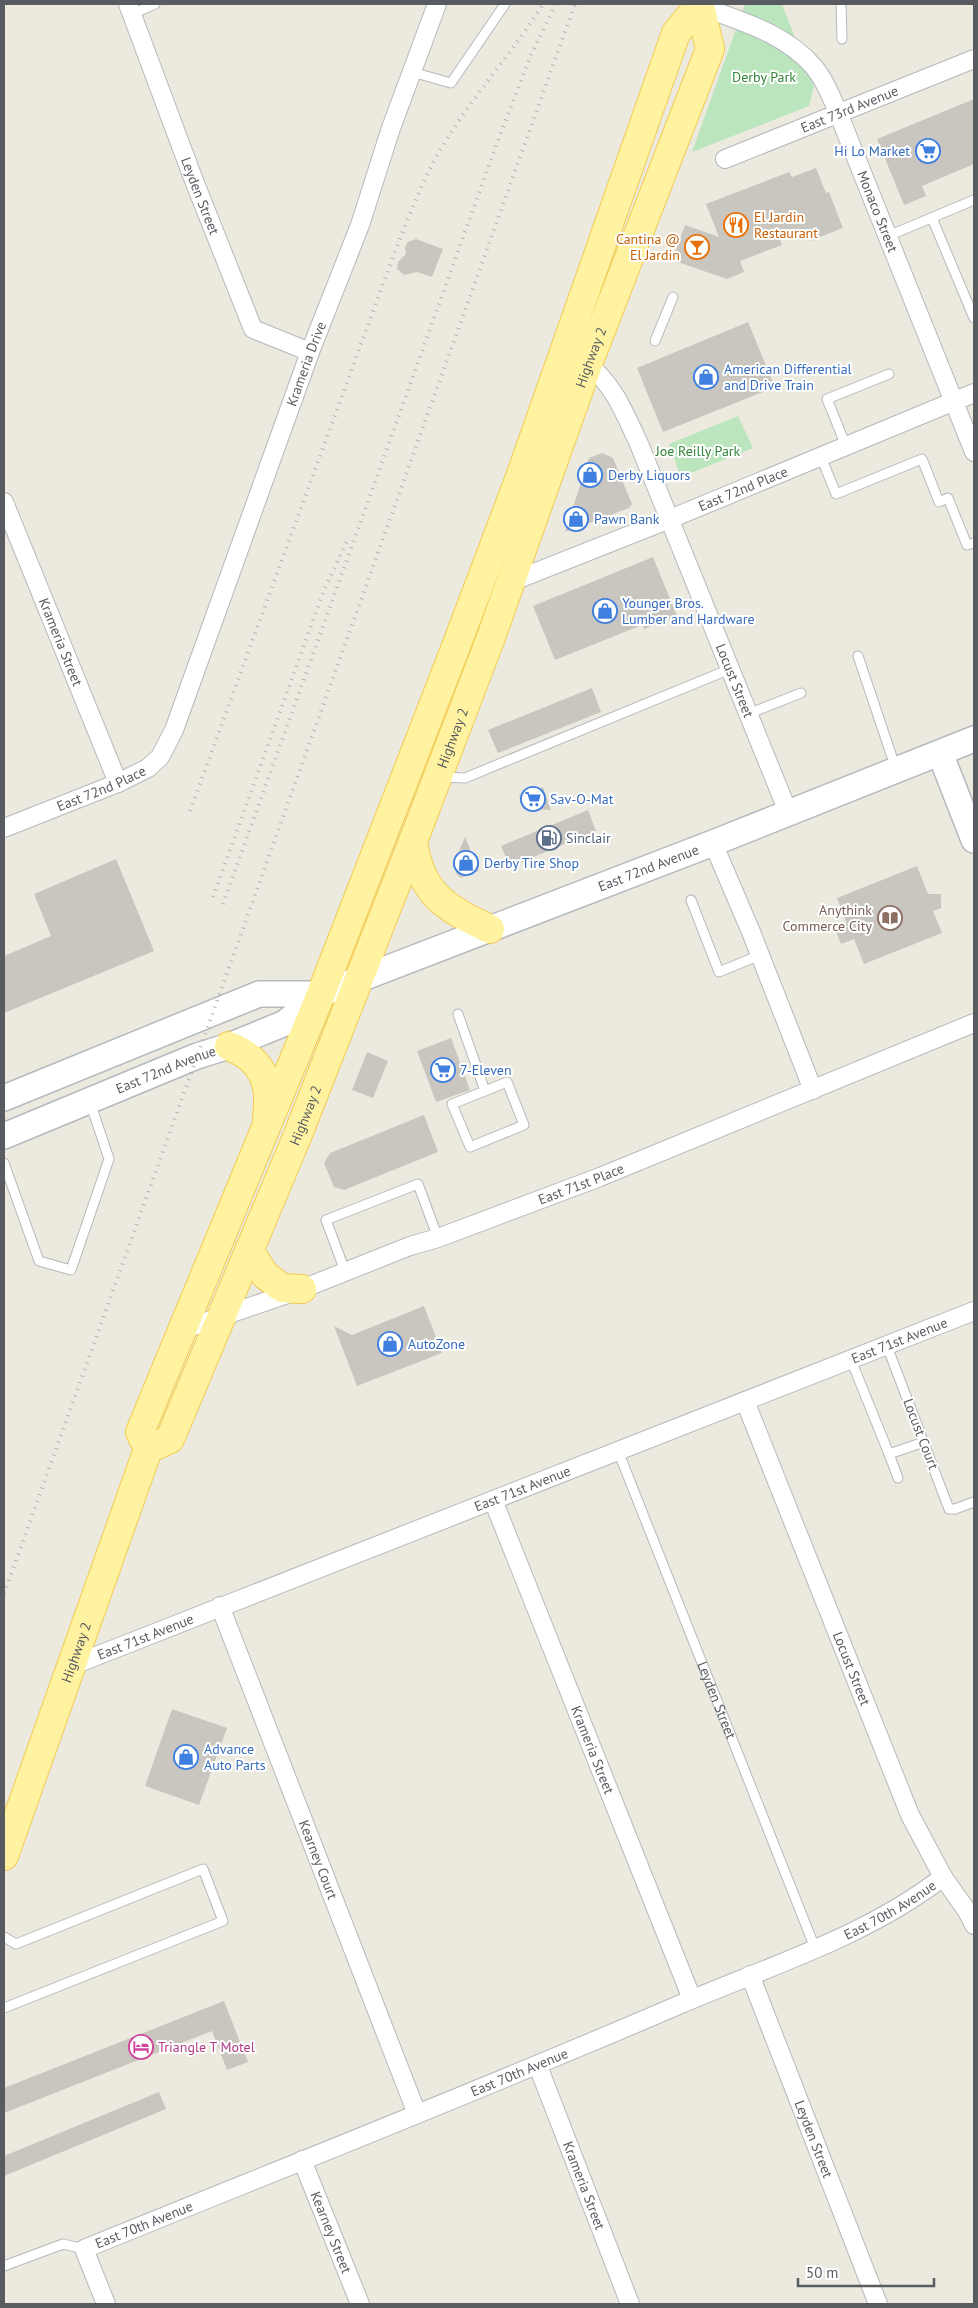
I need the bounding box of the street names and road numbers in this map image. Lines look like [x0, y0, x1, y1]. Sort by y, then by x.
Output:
street label: East 73rd Avenue [798, 81, 901, 137]
street label: Leyden Street [177, 155, 224, 237]
street label: Monaco Street [853, 168, 902, 255]
street label: Krameria Drive [282, 319, 330, 409]
street label: Highway 2 [571, 325, 610, 390]
street label: East 72nd Place [696, 462, 790, 515]
street label: Krameria Street [35, 595, 87, 689]
street label: Locust Street [712, 641, 758, 720]
street label: Highway 2 [433, 705, 472, 771]
street label: East 72nd Place [54, 762, 149, 815]
street label: East 72nd Avenue [595, 840, 701, 895]
street label: East 72nd Avenue [113, 1042, 218, 1098]
street label: Highway 2 [285, 1083, 325, 1148]
street label: East 71st Place [535, 1159, 627, 1209]
street label: East 71st Avenue [849, 1313, 950, 1367]
street label: Locust Court [899, 1396, 943, 1472]
street label: East 71st Avenue [472, 1462, 573, 1516]
street label: East 71st Avenue [95, 1610, 196, 1664]
street label: Highway 2 [57, 1620, 95, 1685]
street label: Locust Street [829, 1629, 875, 1708]
street label: Leyden Street [693, 1659, 740, 1742]
street label: Krameria Street [567, 1703, 618, 1797]
street label: Kearney Court [295, 1817, 342, 1902]
street label: East 70th Avenue [841, 1876, 940, 1944]
street label: East 70th Avenue [468, 2044, 571, 2100]
street label: Leyden Street [791, 2098, 837, 2181]
street label: Krameria Street [559, 2139, 609, 2232]
street label: Kearney Street [307, 2189, 356, 2276]
street label: East 70th Avenue [93, 2197, 195, 2252]

